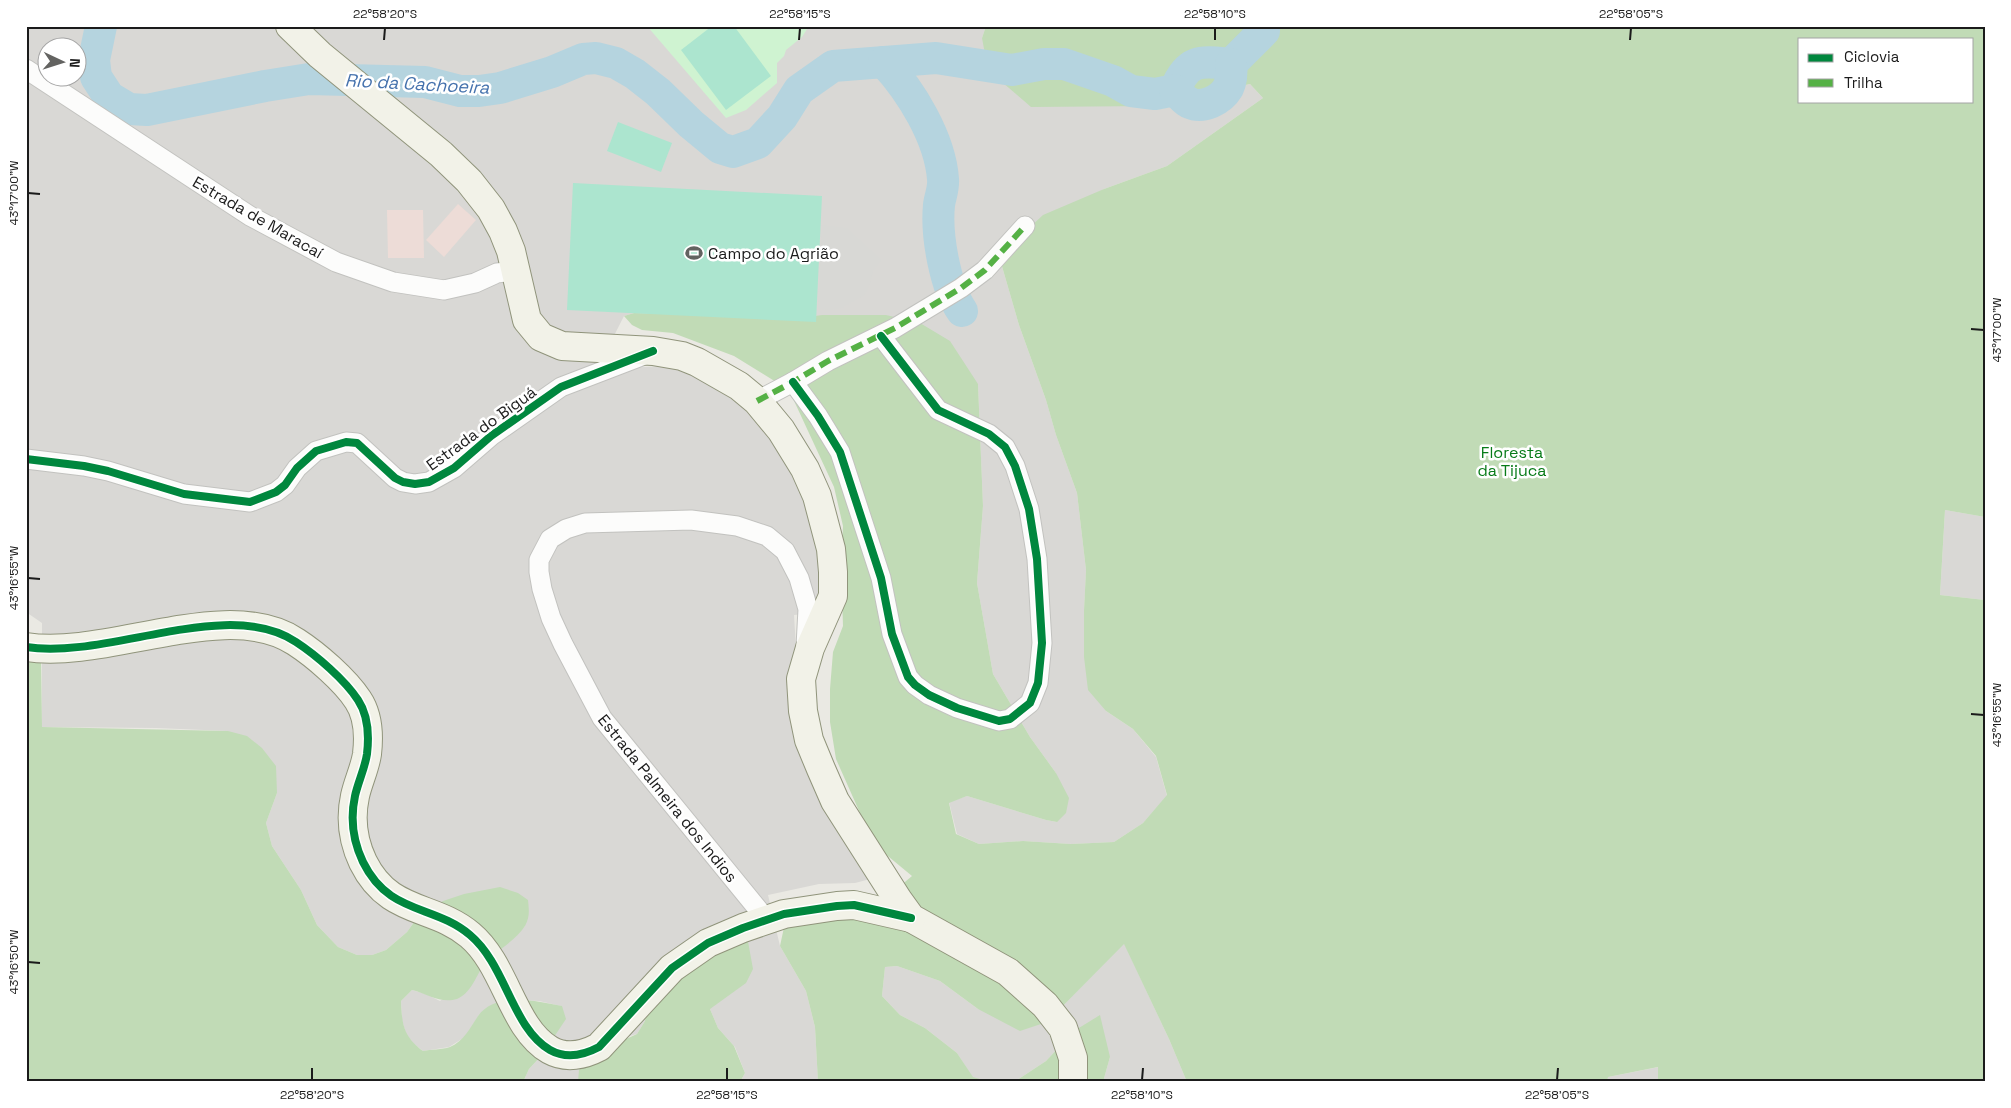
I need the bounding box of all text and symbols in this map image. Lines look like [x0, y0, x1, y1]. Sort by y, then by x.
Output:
text: 22°58'20"S [353, 6, 417, 22]
text: 22°58'15"S [769, 6, 831, 22]
text: 22°58'10"S [1184, 6, 1246, 22]
text: 22°58'05"S [1599, 6, 1663, 22]
north arrow [38, 38, 88, 88]
legend [1798, 38, 1974, 102]
text: Ciclovia [1844, 47, 1900, 66]
text: N [66, 58, 84, 68]
water label: Rio da Cachoeira [344, 68, 490, 99]
text: Trilha [1844, 73, 1883, 92]
text: 43°17'00"W [6, 160, 22, 226]
street label: Estrada de Maracaí [189, 172, 327, 263]
sports icon: Campo do Agrião [684, 243, 704, 263]
place label: Campo do Agrião [708, 243, 839, 264]
text: 43°17'00"W [1989, 297, 2005, 363]
street label: Estrada do Biguá [422, 381, 540, 475]
park label: Floresta da Tijuca [1478, 442, 1546, 481]
text: 43°16'55"W [6, 545, 22, 610]
text: 43°16'55"W [1989, 682, 2005, 747]
street label: Estrada Palmeira dos Indios [593, 710, 742, 887]
text: 43°16'50"W [6, 929, 22, 995]
text: 22°58'20"S [280, 1087, 344, 1103]
text: 22°58'15"S [696, 1087, 758, 1103]
text: 22°58'10"S [1111, 1087, 1173, 1103]
text: 22°58'05"S [1525, 1087, 1589, 1103]

